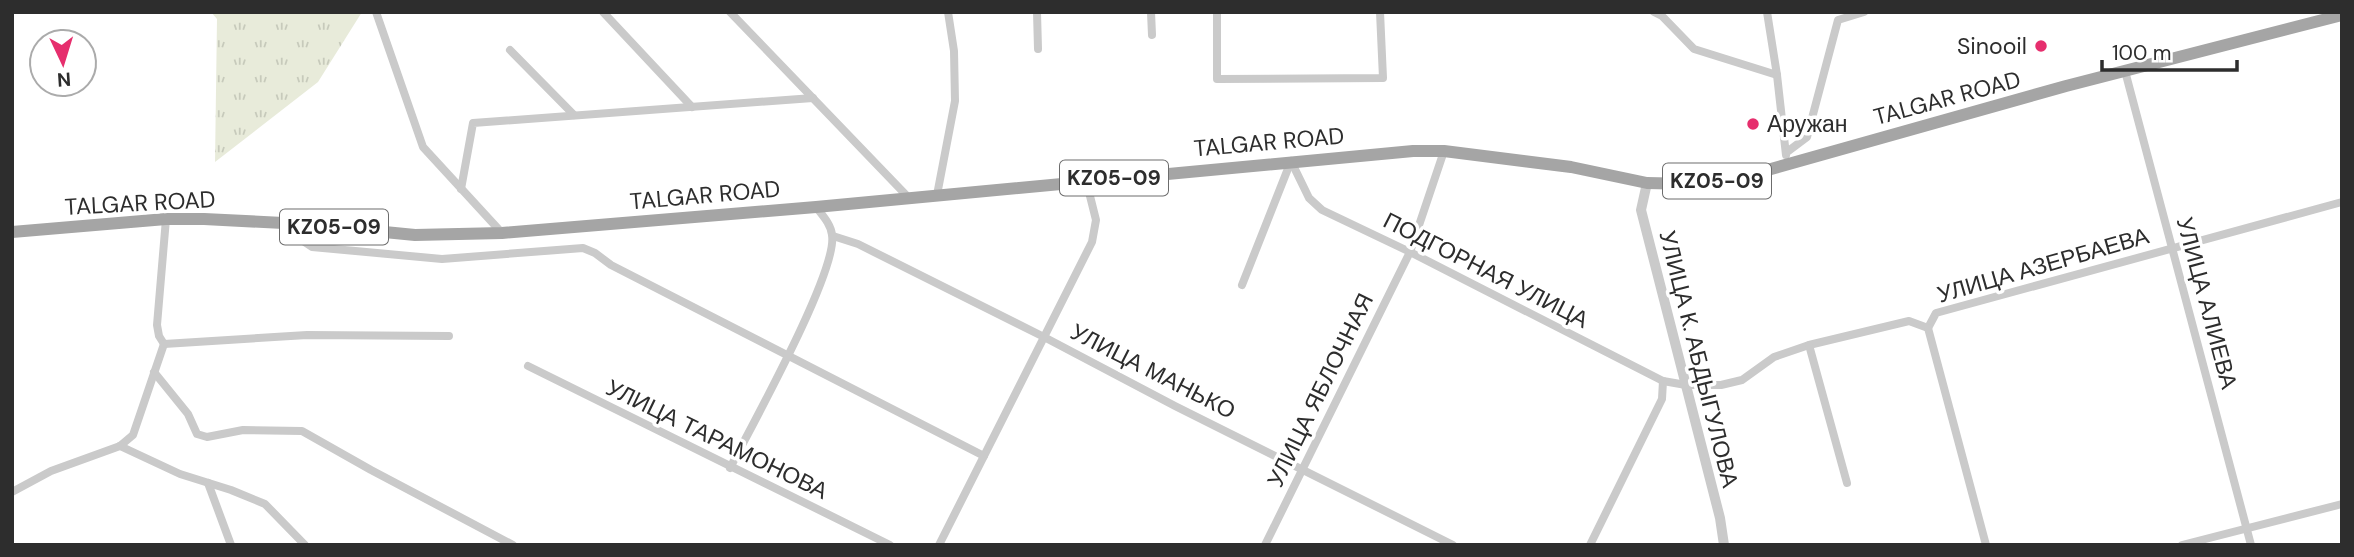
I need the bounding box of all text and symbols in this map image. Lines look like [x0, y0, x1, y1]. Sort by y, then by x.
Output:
north arrow [28, 28, 98, 98]
scale bar [2102, 28, 2237, 72]
place label: Sinooil [1957, 31, 2027, 61]
marker: Sinooil [2033, 38, 2049, 54]
text: 100 m [2112, 39, 2172, 67]
street label: TALGAR ROAD [1870, 64, 2024, 132]
text: N [56, 67, 72, 92]
place label: Аружан [1767, 109, 1848, 139]
marker: Аружан [1745, 116, 1761, 132]
street label: TALGAR ROAD [1193, 120, 1345, 164]
road number: KZ05-09 [1060, 160, 1168, 196]
road number: KZ05-09 [1663, 164, 1771, 198]
street label: TALGAR ROAD [629, 173, 781, 217]
street label: TALGAR ROAD [64, 184, 216, 222]
street label: ПОДГОРНАЯ УЛИЦА [1378, 205, 1594, 335]
road number: KZ05-09 [280, 210, 388, 244]
street label: УЛИЦА АЛИЕВА [2170, 214, 2245, 393]
street label: УЛИЦА АЗЕРБАЕВА [1934, 220, 2153, 310]
street label: УЛИЦА К. АБДЫГУЛОВА [1653, 227, 1746, 491]
street label: УЛИЦА ЯБЛОЧНАЯ [1260, 288, 1380, 492]
street label: УЛИЦА МАНЬКО [1065, 317, 1241, 425]
street label: УЛИЦА ТАРАМОНОВА [601, 372, 833, 506]

